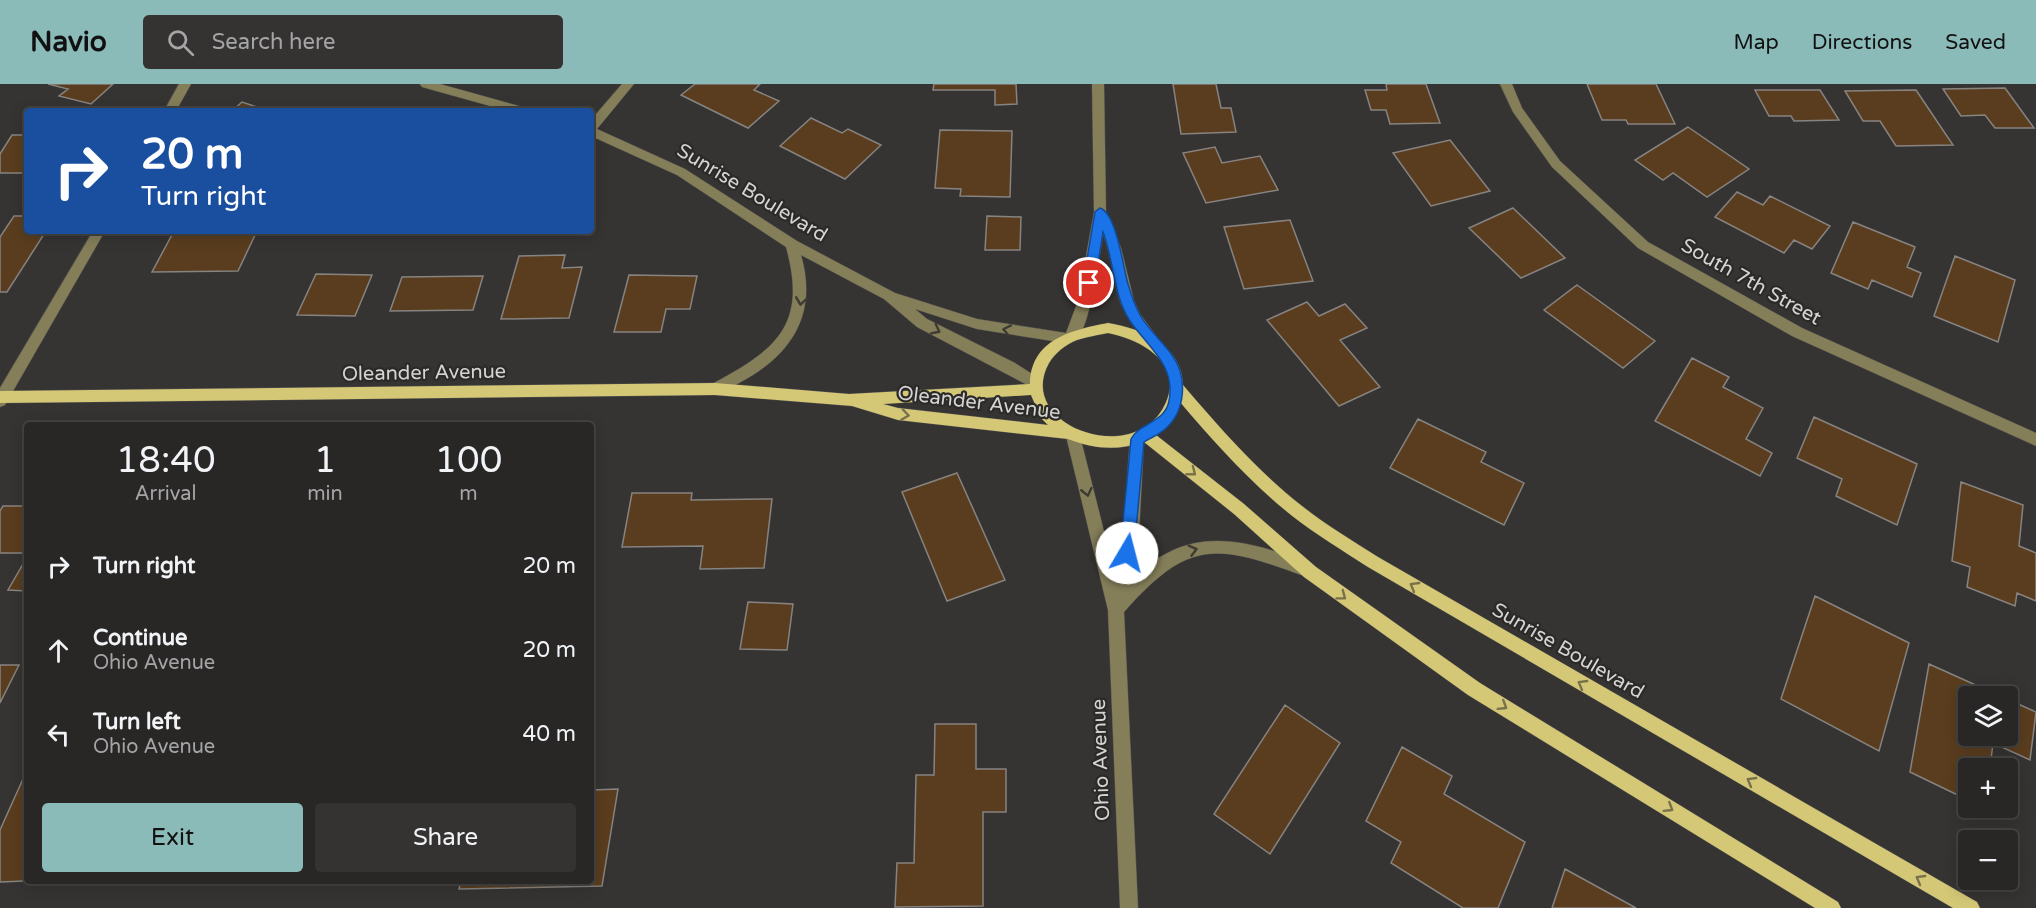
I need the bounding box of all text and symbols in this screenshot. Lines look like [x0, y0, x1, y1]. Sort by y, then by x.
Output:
search box [143, 15, 563, 69]
text: Navio [30, 25, 107, 59]
icon: search [164, 26, 197, 59]
text: Search here [212, 29, 336, 55]
text: Map [1733, 30, 1779, 55]
text: Directions [1812, 30, 1912, 55]
text: Saved [1945, 30, 2006, 55]
text: 20 m [141, 129, 243, 180]
icon: right [42, 132, 120, 210]
street label: Sunrise Boulevard [672, 139, 832, 247]
text: Turn right [141, 180, 267, 213]
street label: South 7th Street [1677, 234, 1826, 331]
pin [1063, 257, 1114, 308]
icon: arrive [1072, 266, 1105, 299]
one-way arrow [795, 296, 807, 305]
one-way arrow [929, 323, 940, 334]
one-way arrow [1002, 324, 1012, 337]
street label: Oleander Avenue [342, 360, 506, 386]
street label: Oleander Avenue [896, 381, 1062, 425]
one-way arrow [901, 408, 910, 420]
text: 18:40 [116, 439, 216, 482]
text: 1 [314, 439, 336, 482]
text: 100 [434, 439, 502, 482]
one-way arrow [1185, 464, 1196, 475]
text: Arrival [135, 482, 197, 506]
text: min [307, 482, 343, 506]
text: m [459, 482, 478, 506]
one-way arrow [1080, 487, 1093, 497]
position arrow [1095, 521, 1159, 585]
one-way arrow [1188, 544, 1198, 557]
icon: right [42, 550, 75, 583]
text: Turn right [93, 553, 195, 579]
text: 20 m [522, 553, 576, 579]
one-way arrow [1410, 581, 1420, 593]
one-way arrow [1335, 589, 1346, 600]
street label: Sunrise Boulevard [1488, 598, 1648, 704]
text: Continue [93, 625, 188, 651]
icon: ahead [42, 634, 75, 667]
text: 20 m [522, 637, 576, 663]
text: Ohio Avenue [93, 651, 215, 675]
one-way arrow [1578, 679, 1589, 691]
map controls [1958, 686, 2018, 890]
button: layers [1958, 686, 2018, 746]
street label: Ohio Avenue [1087, 699, 1115, 821]
one-way arrow [1497, 699, 1507, 711]
text: Turn left [93, 709, 181, 735]
icon: left [42, 718, 75, 751]
text: 40 m [522, 721, 576, 747]
text: Ohio Avenue [93, 735, 215, 759]
button: + [1958, 758, 2018, 818]
one-way arrow [1747, 777, 1757, 789]
one-way arrow [1663, 801, 1673, 813]
button: Exit [42, 803, 303, 872]
button: Share [315, 803, 576, 872]
button: − [1958, 830, 2018, 890]
one-way arrow [1916, 875, 1926, 886]

